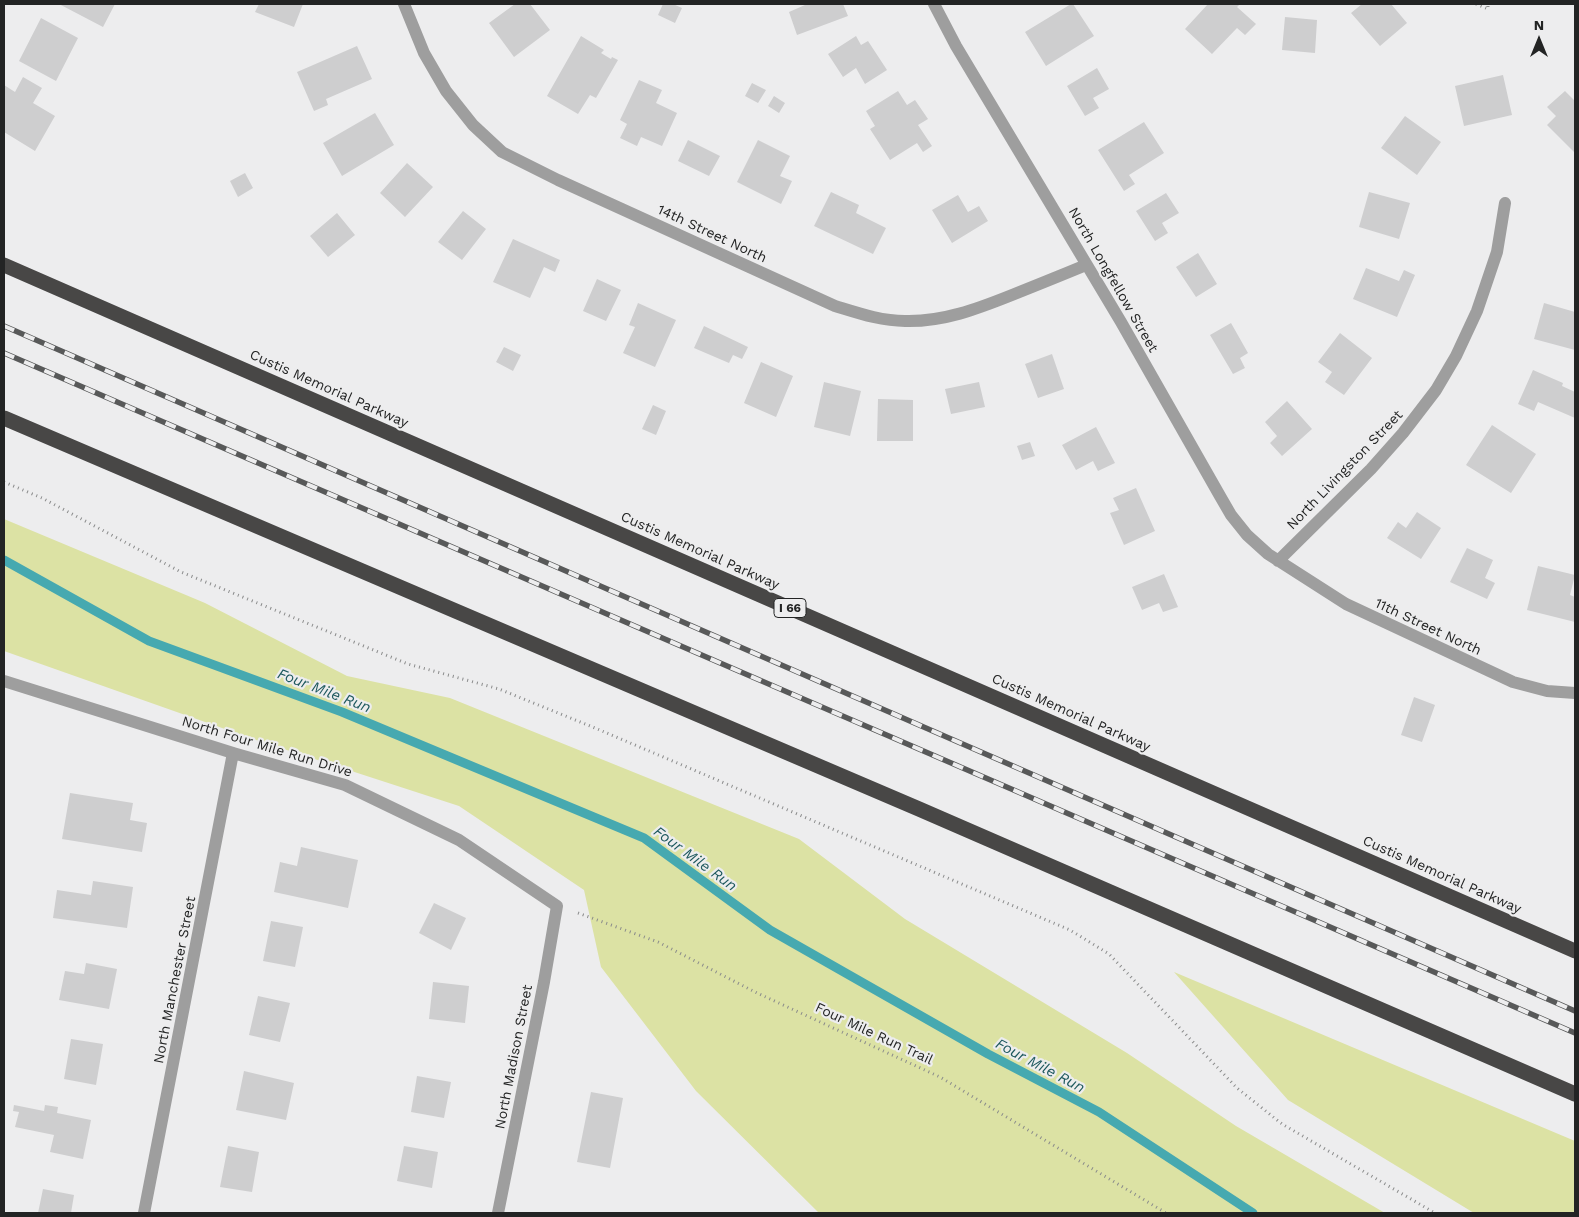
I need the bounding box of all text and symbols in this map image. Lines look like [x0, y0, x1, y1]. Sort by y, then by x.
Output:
north arrow [1514, 15, 1564, 65]
text: N [1534, 17, 1544, 33]
street label: 14th Street North [655, 201, 769, 267]
street label: North Longfellow Street [1065, 205, 1161, 355]
street label: Custis Memorial Parkway [247, 346, 411, 432]
street label: North Livingston Street [1284, 407, 1406, 533]
street label: Custis Memorial Parkway [618, 508, 782, 594]
street label: 11th Street North [1372, 595, 1484, 659]
road number: I 66 [774, 598, 806, 618]
water label: Four Mile Run [275, 665, 373, 717]
street label: Custis Memorial Parkway [989, 670, 1153, 756]
street label: North Four Mile Run Drive [180, 713, 354, 781]
water label: Four Mile Run [650, 823, 740, 895]
street label: Custis Memorial Parkway [1360, 832, 1524, 918]
street label: North Manchester Street [151, 895, 199, 1065]
street label: North Madison Street [492, 983, 536, 1131]
street label: Four Mile Run Trail [812, 999, 936, 1069]
water label: Four Mile Run [992, 1035, 1088, 1097]

